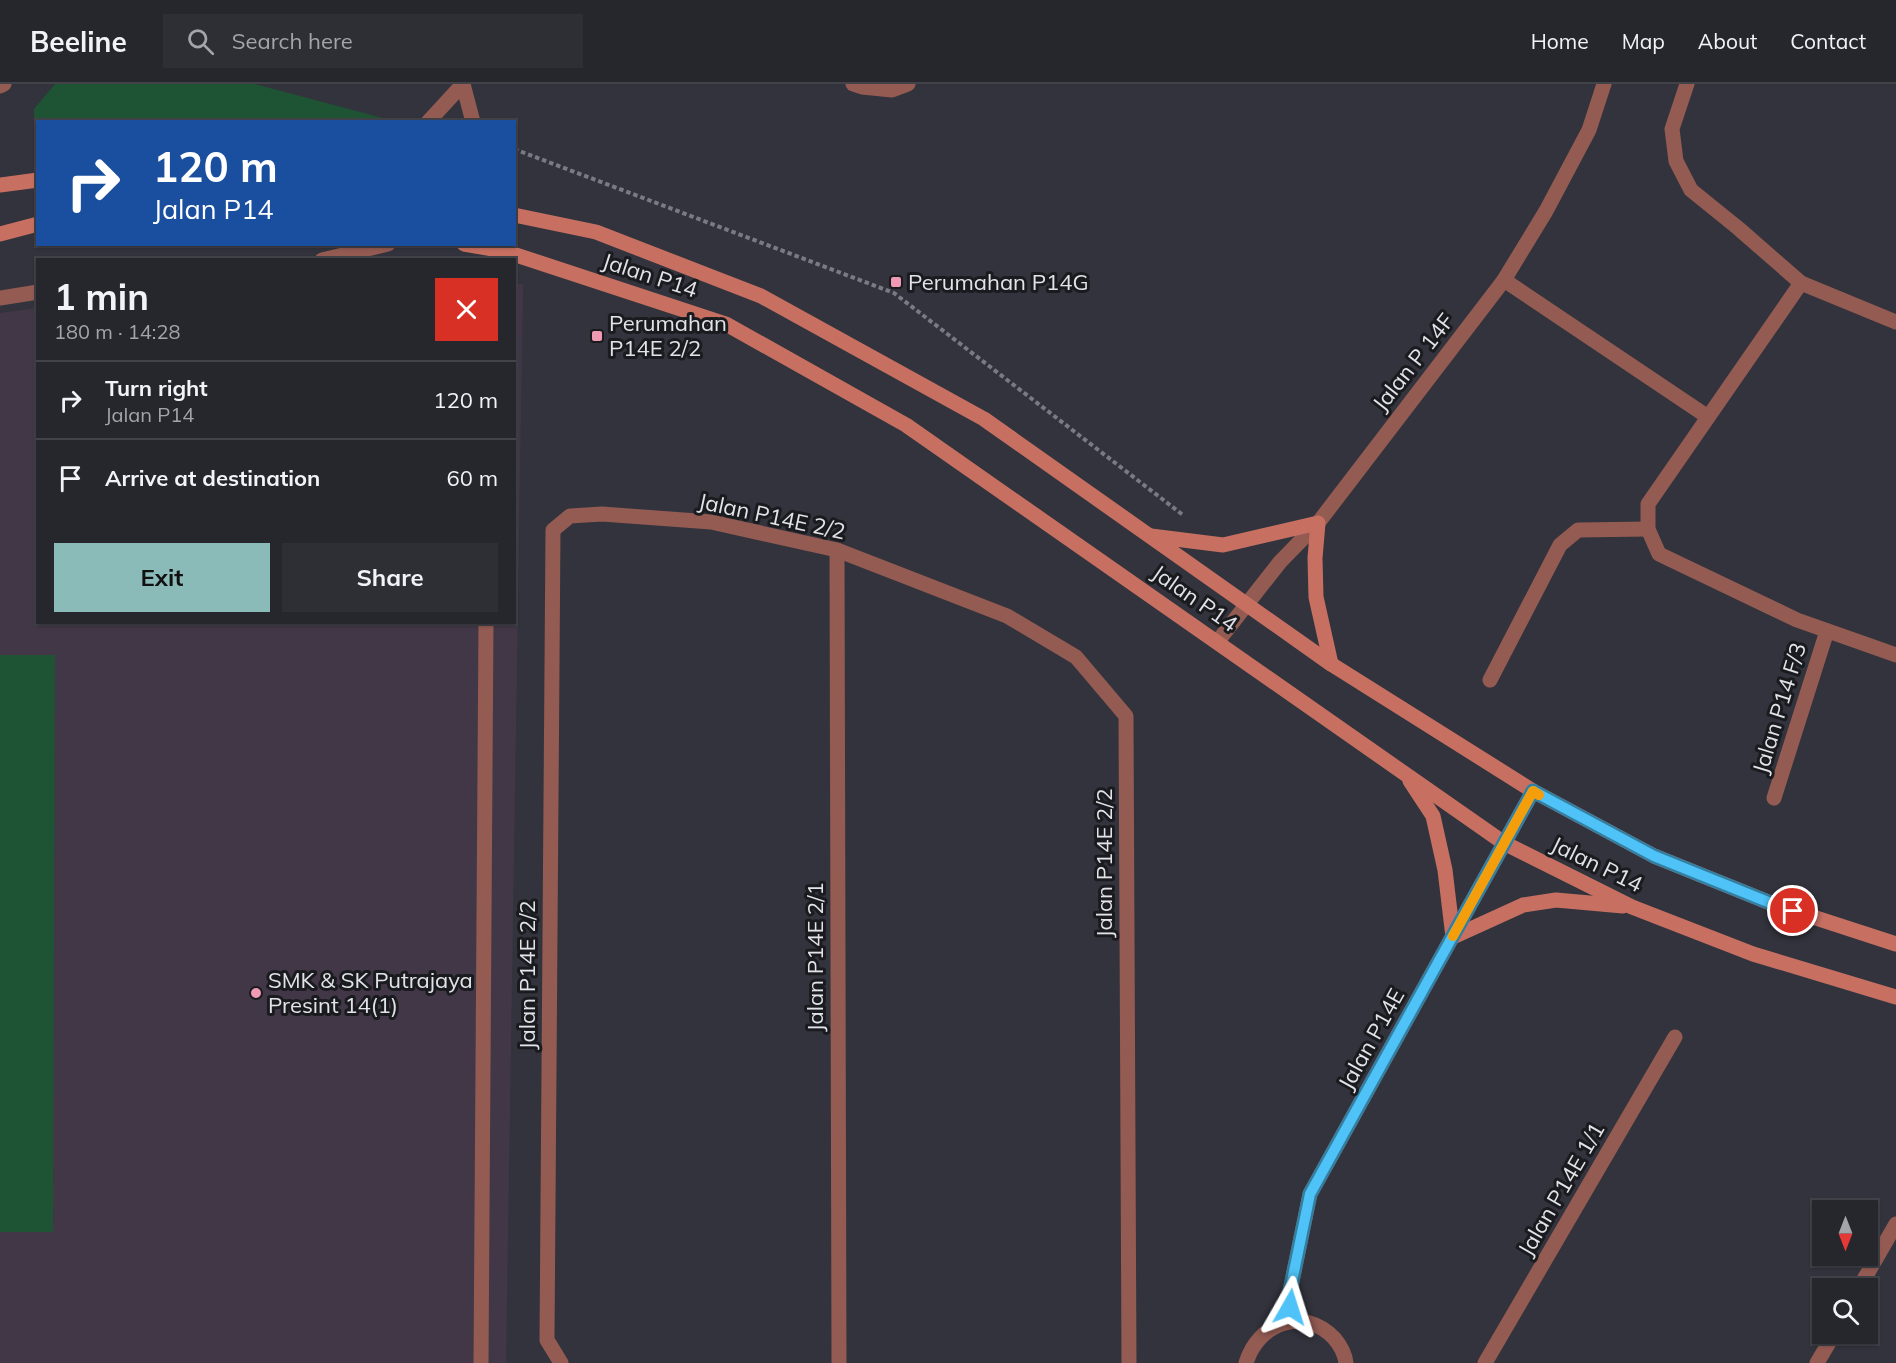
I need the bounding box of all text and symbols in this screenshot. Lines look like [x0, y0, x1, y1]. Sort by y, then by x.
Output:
search box [163, 14, 583, 68]
text: Beeline [30, 24, 127, 59]
icon: search [184, 25, 217, 58]
text: Search here [232, 27, 353, 55]
text: Home [1531, 28, 1589, 54]
text: Map [1622, 28, 1665, 54]
text: About [1698, 28, 1757, 54]
text: Contact [1790, 28, 1866, 54]
text: 120 m [153, 140, 278, 193]
icon: right [54, 144, 132, 222]
text: Jalan P14 [153, 192, 274, 226]
street label: Jalan P14 [599, 247, 701, 303]
place label: Perumahan P14G [908, 268, 1089, 296]
text: 1 min [54, 274, 149, 319]
marker: Perumahan P14G [889, 275, 903, 289]
button: close [435, 278, 498, 341]
street label: Jalan P 14F [1366, 308, 1460, 416]
place label: Perumahan P14E 2/2 [609, 309, 727, 362]
text: 180 m · 14:28 [54, 319, 180, 344]
marker: Perumahan P14E 2/2 [590, 329, 604, 343]
text: Turn right [105, 374, 208, 402]
icon: right [54, 384, 87, 417]
text: 120 m [433, 386, 498, 414]
text: Jalan P14 [105, 402, 194, 427]
icon: arrive [54, 462, 87, 495]
text: Arrive at destination [105, 464, 320, 492]
text: 60 m [447, 464, 498, 492]
street label: Jalan P14E 2/2 [696, 487, 848, 545]
button: Exit [54, 543, 270, 612]
button: Share [282, 543, 498, 612]
street label: Jalan P14 [1147, 558, 1243, 638]
street label: Jalan P14 F/3 [1746, 639, 1812, 777]
street label: Jalan P14E 2/2 [1090, 788, 1118, 938]
street label: Jalan P14 [1547, 830, 1647, 898]
street label: Jalan P14E 2/1 [801, 882, 829, 1032]
pin [1767, 885, 1818, 936]
icon: arrive [1776, 894, 1809, 927]
street label: Jalan P14E 2/2 [513, 900, 541, 1050]
place label: SMK & SK Putrajaya Presint 14(1) [268, 966, 473, 1019]
street label: Jalan P14E [1332, 984, 1410, 1094]
marker: SMK & SK Putrajaya Presint 14(1) [249, 986, 263, 1000]
street label: Jalan P14E 1/1 [1511, 1117, 1611, 1261]
north arrow [1812, 1200, 1878, 1266]
map controls [1812, 1200, 1878, 1344]
position arrow [1258, 1275, 1322, 1339]
button: search [1812, 1278, 1878, 1344]

